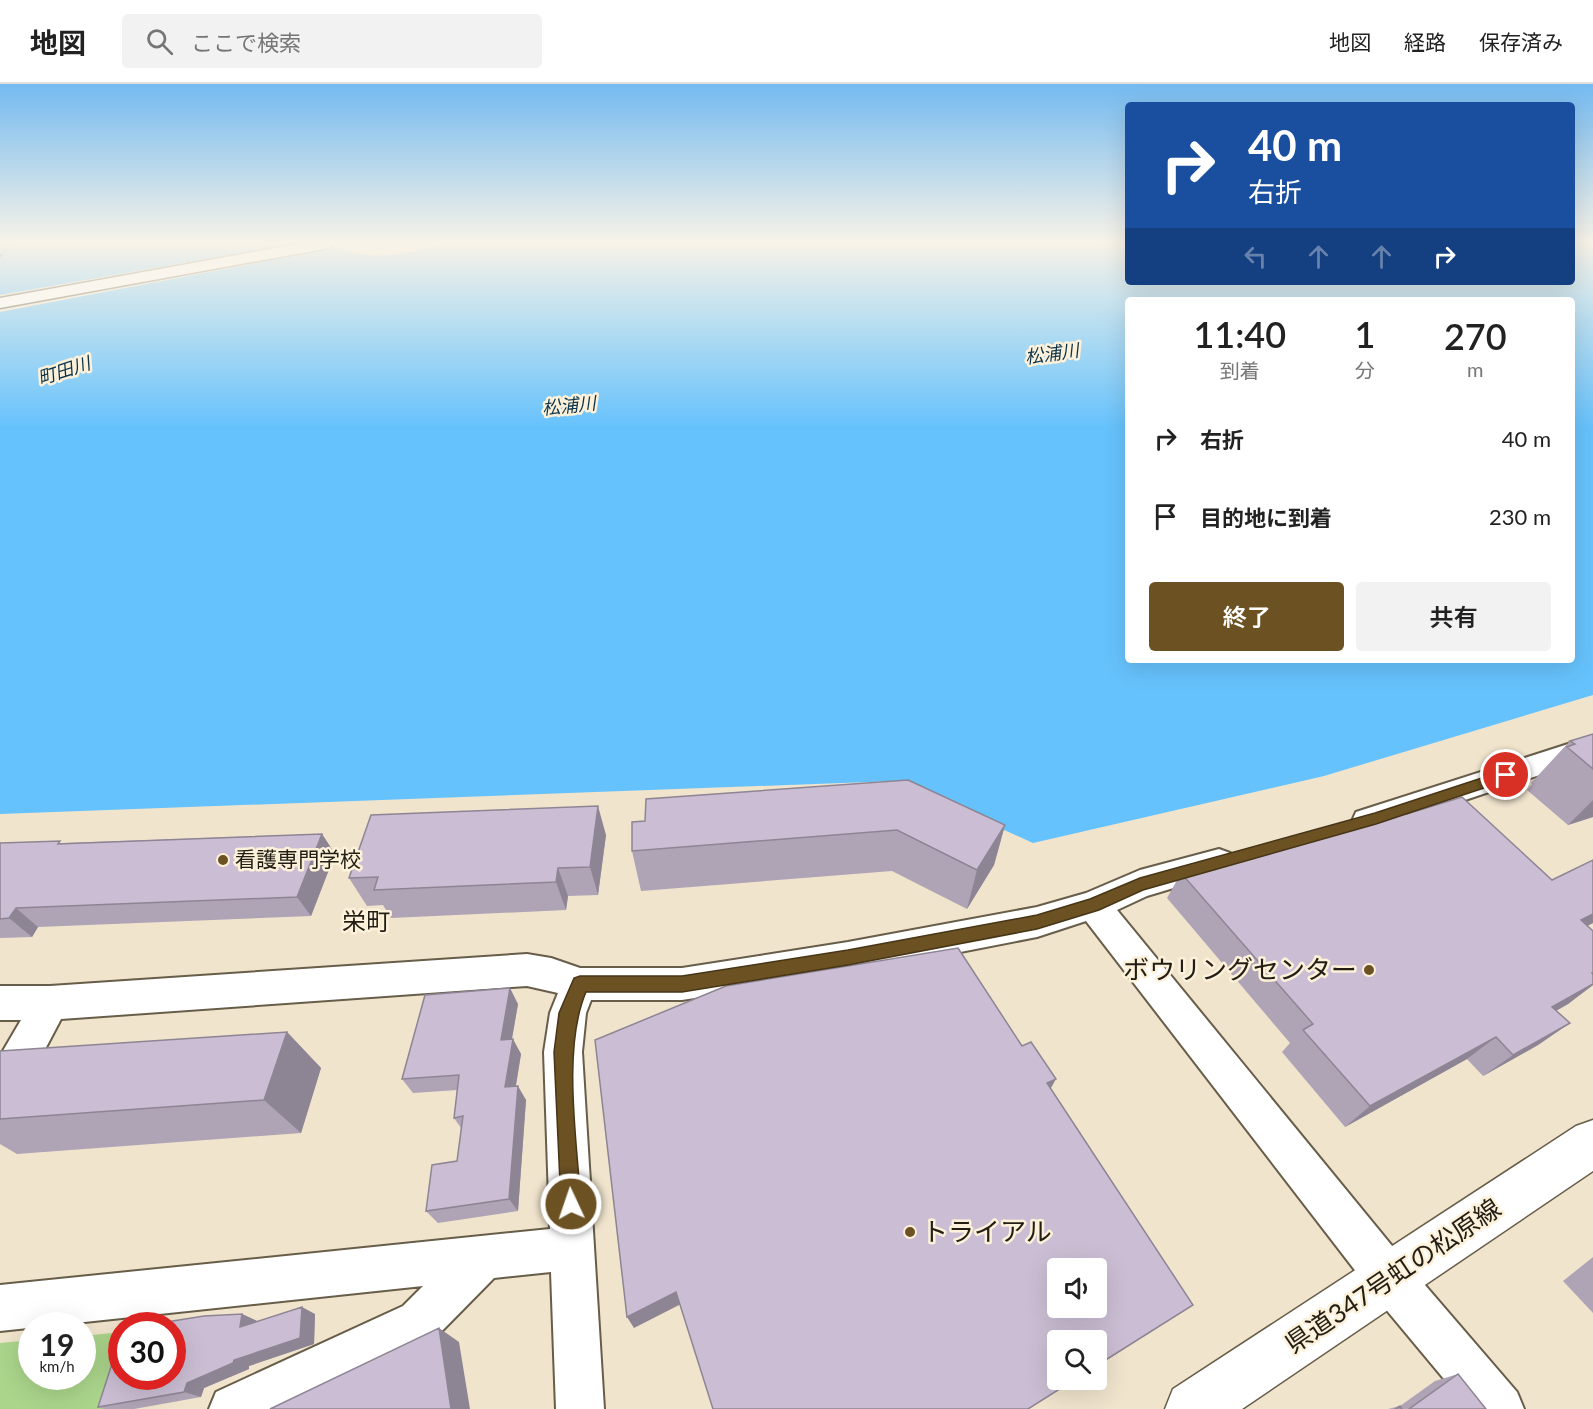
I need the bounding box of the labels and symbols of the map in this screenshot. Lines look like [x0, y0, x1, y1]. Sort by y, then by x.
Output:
water label: 松浦川 [1024, 338, 1082, 368]
water label: 町田川 [35, 351, 95, 389]
water label: 松浦川 [541, 391, 599, 419]
pin [1480, 749, 1531, 800]
place label: 看護専門学校 [235, 846, 361, 871]
marker: 看護専門学校 [216, 853, 230, 867]
district label: 栄町 [342, 906, 390, 935]
place label: ボウリングセンター [1123, 953, 1357, 985]
marker: ボウリングセンター [1362, 963, 1376, 977]
position arrow [539, 1172, 603, 1236]
street label: 県道347号虹の松原線 [1279, 1191, 1506, 1359]
place label: トライアル [922, 1215, 1052, 1247]
marker: トライアル [903, 1225, 917, 1239]
speed limit sign: 30 [108, 1312, 186, 1390]

